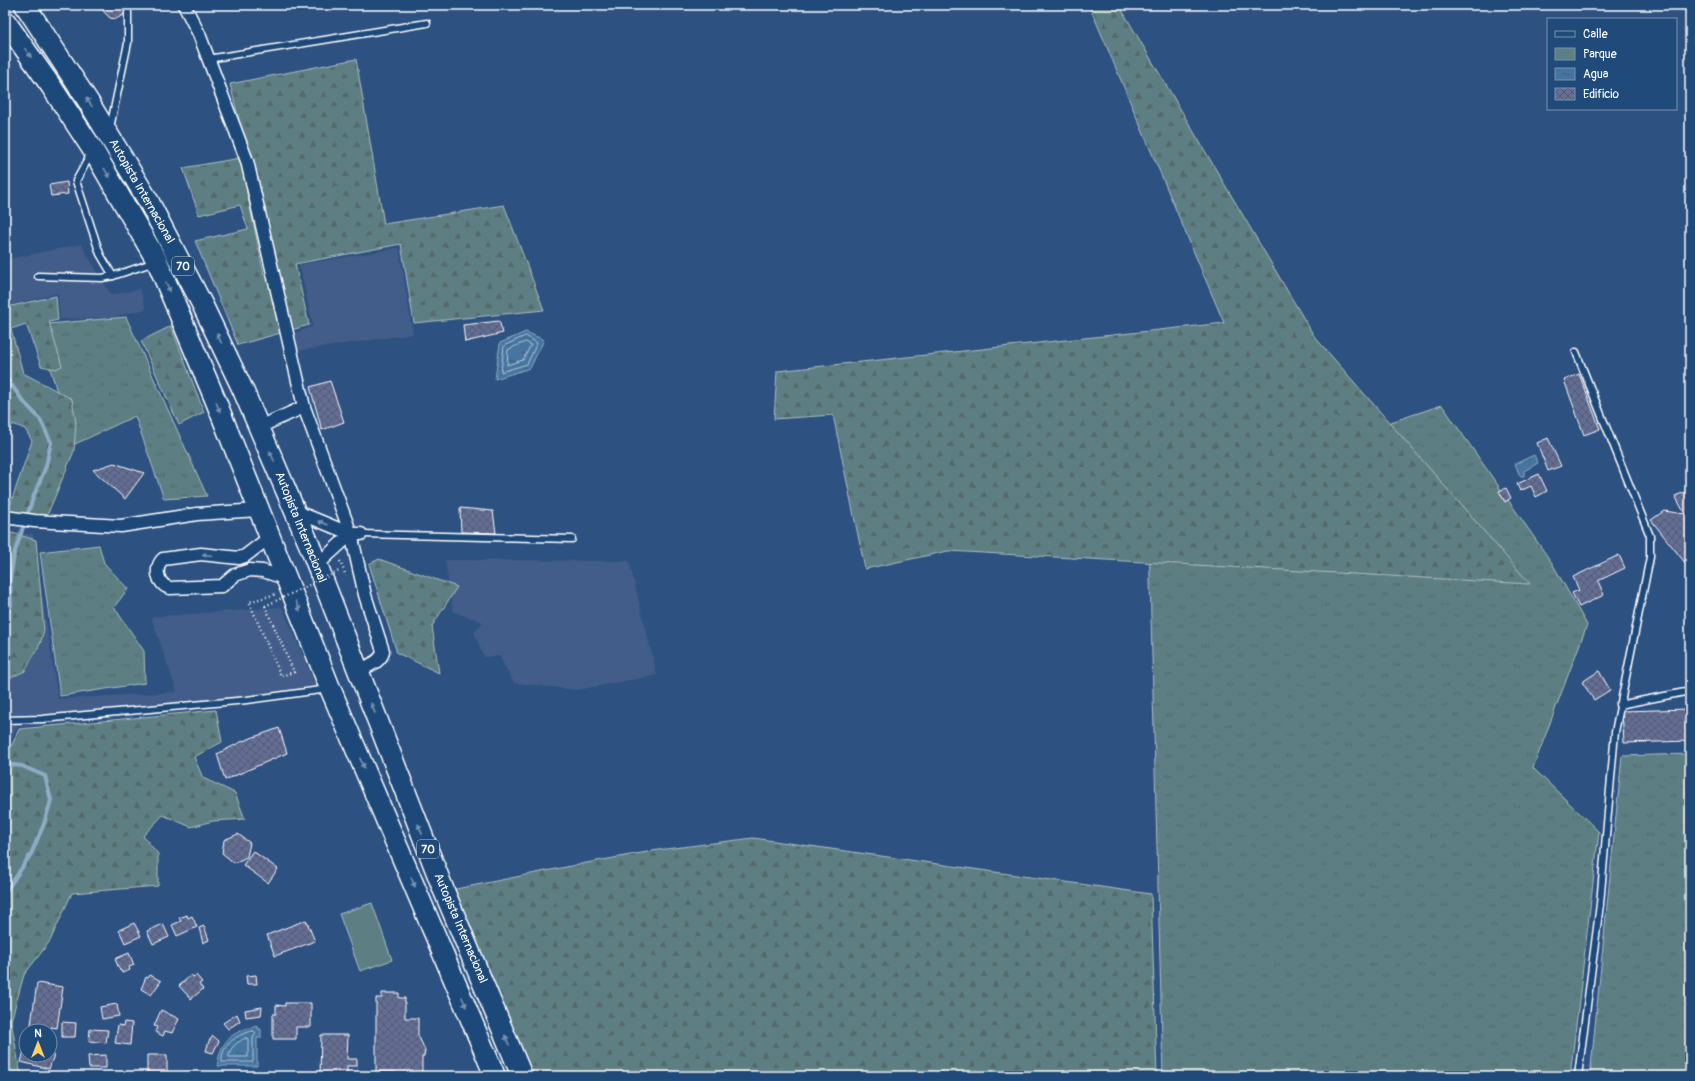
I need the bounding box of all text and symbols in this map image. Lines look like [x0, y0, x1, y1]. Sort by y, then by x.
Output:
legend [1547, 18, 1677, 110]
text: Calle [1583, 27, 1608, 42]
one-way arrow [24, 47, 32, 58]
text: Parque [1583, 47, 1617, 62]
text: Agua [1583, 67, 1609, 82]
text: Edificio [1583, 87, 1619, 102]
one-way arrow [85, 96, 92, 107]
street label: Autopista Internacional [106, 136, 178, 246]
one-way arrow [104, 167, 111, 179]
road number: 70 [172, 257, 194, 275]
one-way arrow [165, 282, 171, 293]
one-way arrow [216, 332, 222, 344]
one-way arrow [216, 402, 222, 414]
one-way arrow [269, 451, 275, 462]
street label: Autopista Internacional [271, 470, 330, 585]
one-way arrow [316, 519, 328, 525]
one-way arrow [201, 551, 213, 558]
one-way arrow [296, 601, 302, 613]
one-way arrow [369, 702, 375, 714]
one-way arrow [359, 757, 365, 768]
one-way arrow [417, 823, 423, 835]
road number: 70 [417, 840, 439, 858]
street label: Autopista Internacional [431, 871, 491, 986]
one-way arrow [411, 877, 417, 889]
one-way arrow [461, 996, 467, 1007]
north arrow [18, 1023, 58, 1063]
text: N [34, 1027, 42, 1040]
one-way arrow [504, 1034, 511, 1046]

